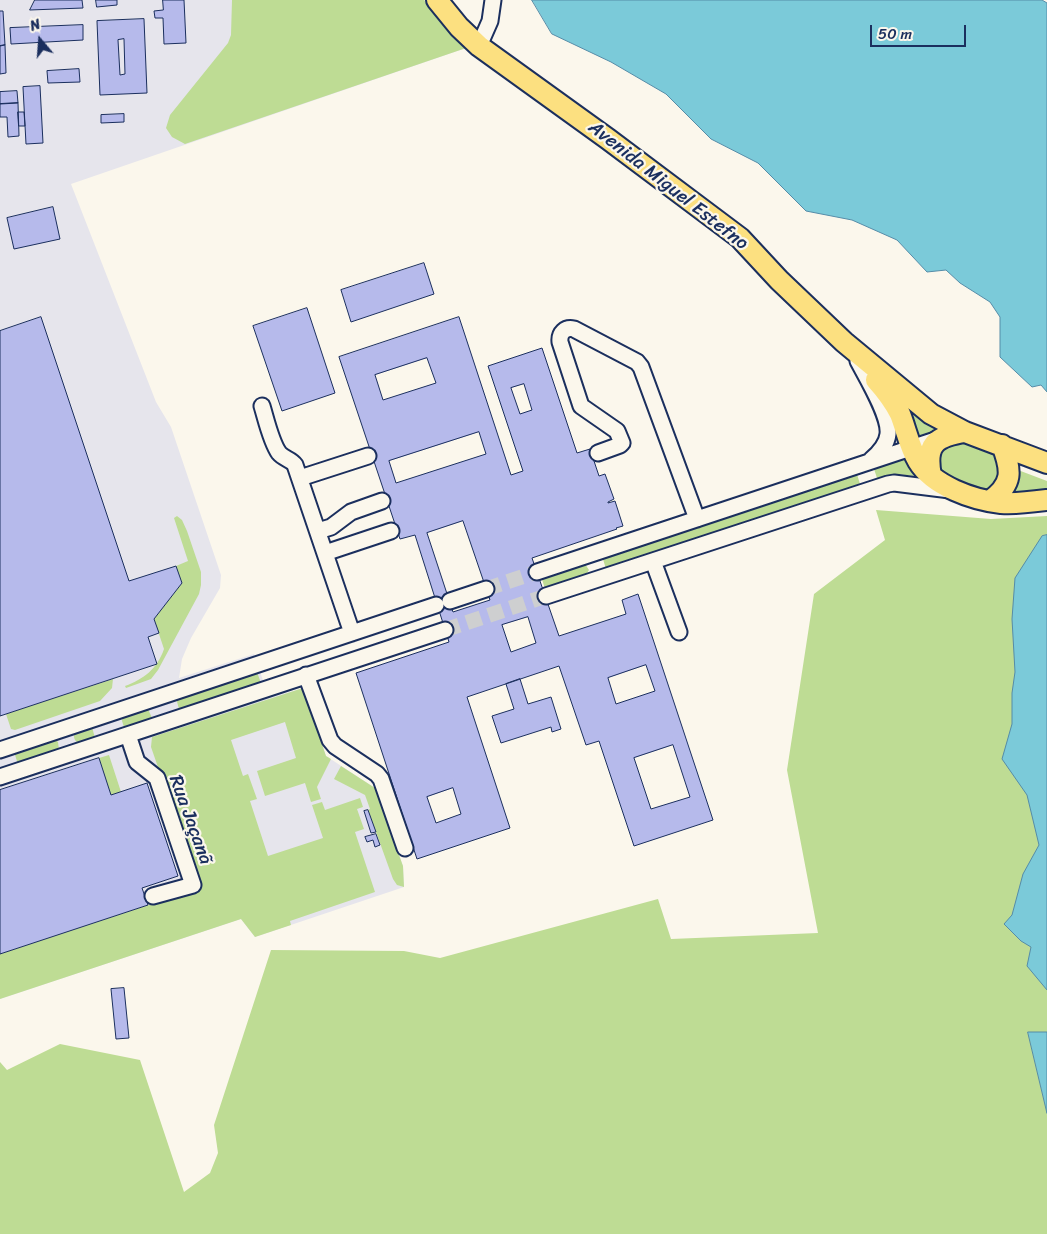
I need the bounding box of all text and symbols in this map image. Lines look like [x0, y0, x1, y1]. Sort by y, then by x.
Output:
text: N [27, 12, 44, 39]
north arrow [15, 15, 65, 65]
scale bar [872, 15, 968, 47]
text: 50 m [878, 21, 912, 47]
street label: Avenida Miguel Estefno [584, 117, 752, 255]
street label: Rua Jaçanã [163, 772, 217, 868]

